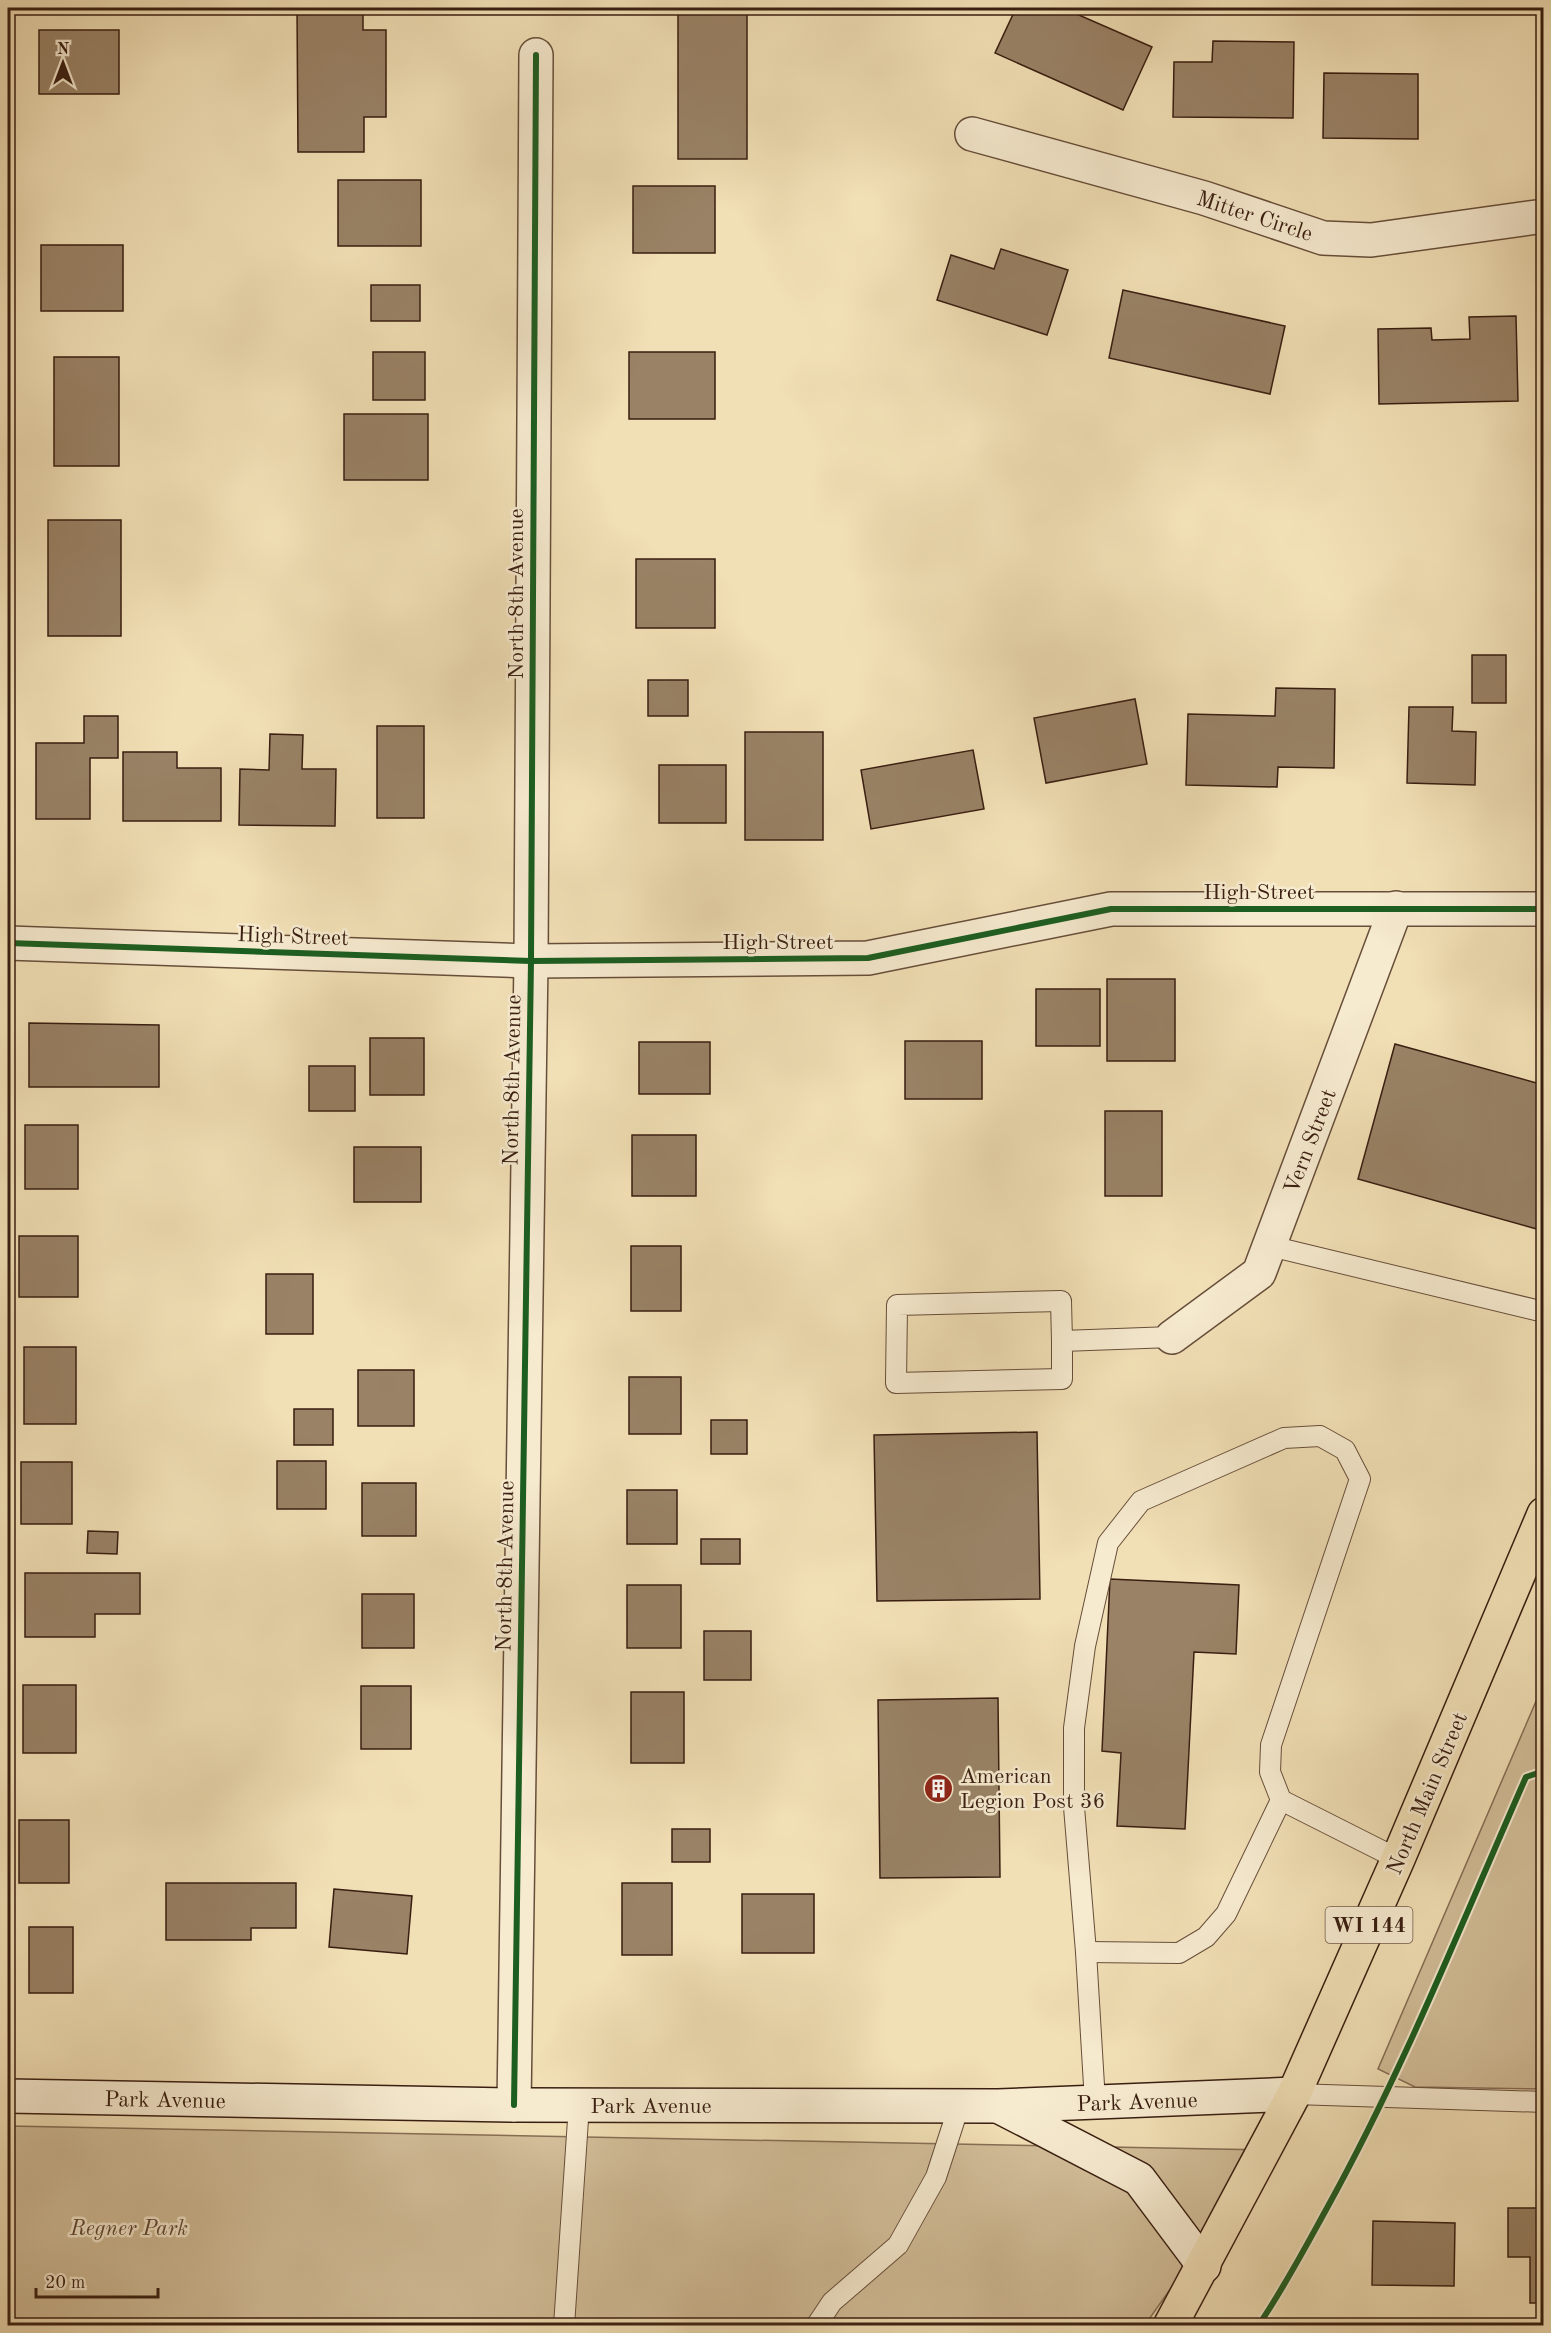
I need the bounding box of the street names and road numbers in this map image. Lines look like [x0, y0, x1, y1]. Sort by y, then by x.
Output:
street label: Mitter Circle [1194, 188, 1315, 246]
street label: North 8th Avenue [506, 508, 528, 680]
street label: High Street [1203, 882, 1315, 904]
street label: High Street [237, 924, 349, 950]
street label: High Street [722, 932, 834, 954]
street label: North 8th Avenue [501, 994, 525, 1166]
street label: Vern Street [1281, 1086, 1341, 1197]
street label: North 8th Avenue [494, 1480, 518, 1652]
street label: North Main Street [1384, 1709, 1472, 1878]
road number: WI 144 [1326, 1907, 1412, 1943]
street label: Park Avenue [104, 2089, 226, 2113]
street label: Park Avenue [1076, 2090, 1198, 2116]
street label: Park Avenue [590, 2096, 712, 2118]

